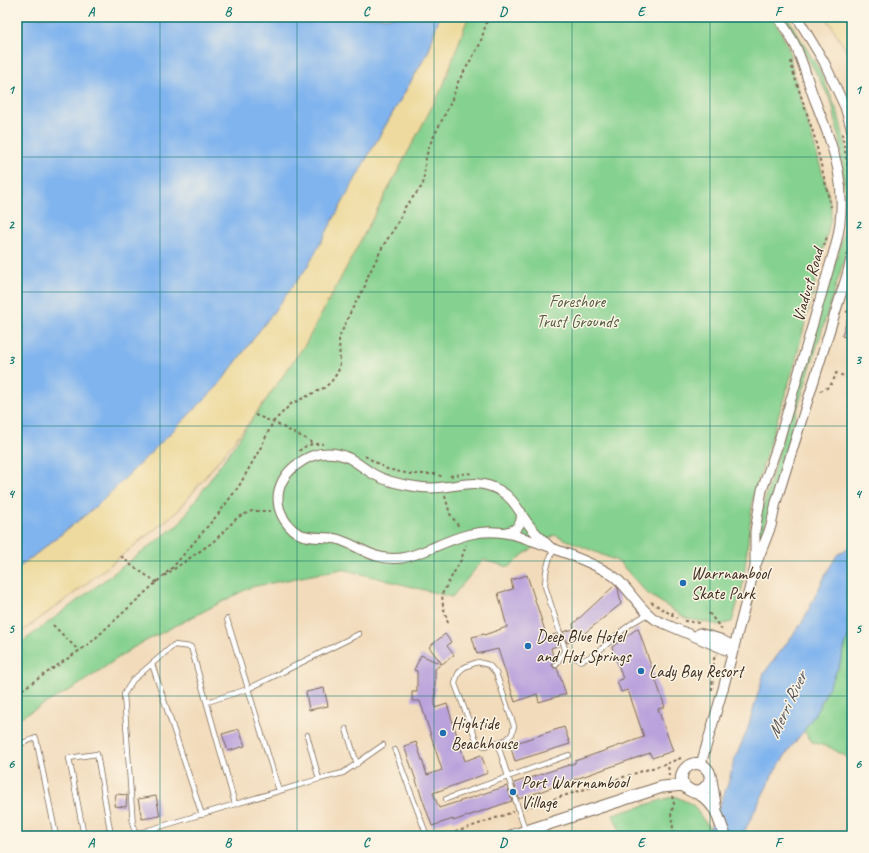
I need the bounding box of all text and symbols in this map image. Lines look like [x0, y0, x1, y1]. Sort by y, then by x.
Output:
text: A [88, 4, 96, 20]
text: B [225, 4, 233, 20]
text: C [363, 4, 371, 20]
text: D [499, 4, 508, 20]
text: E [638, 4, 647, 20]
text: F [775, 4, 784, 20]
text: 1 [8, 82, 16, 98]
text: 1 [855, 82, 863, 98]
text: 2 [8, 217, 15, 233]
text: 2 [855, 217, 862, 233]
street label: Viaduct Road [788, 244, 829, 324]
park label: Foreshore Trust Grounds [536, 291, 620, 332]
text: 3 [8, 352, 15, 368]
text: 3 [855, 352, 862, 368]
text: 4 [8, 486, 16, 502]
text: 4 [855, 486, 863, 502]
place label: Warrnambool Skate Park [691, 563, 772, 604]
marker: Warrnambool Skate Park [678, 578, 688, 588]
text: 5 [8, 621, 15, 637]
text: 5 [855, 621, 862, 637]
place label: Deep Blue Hotel and Hot Springs [536, 626, 632, 667]
marker: Deep Blue Hotel and Hot Springs [523, 641, 533, 651]
place label: Lady Bay Resort [649, 661, 745, 682]
water label: Merri River [762, 665, 813, 741]
marker: Lady Bay Resort [636, 666, 646, 676]
place label: Hightide Beachhouse [451, 713, 519, 754]
marker: Hightide Beachhouse [438, 728, 448, 738]
text: 6 [8, 756, 15, 772]
text: 6 [855, 756, 862, 772]
place label: Port Warrnambool Village [521, 772, 631, 813]
marker: Port Warrnambool Village [508, 787, 518, 797]
text: A [88, 835, 96, 851]
text: B [225, 835, 233, 851]
text: C [363, 835, 371, 851]
text: D [499, 835, 508, 851]
text: E [638, 835, 647, 851]
text: F [775, 835, 784, 851]

